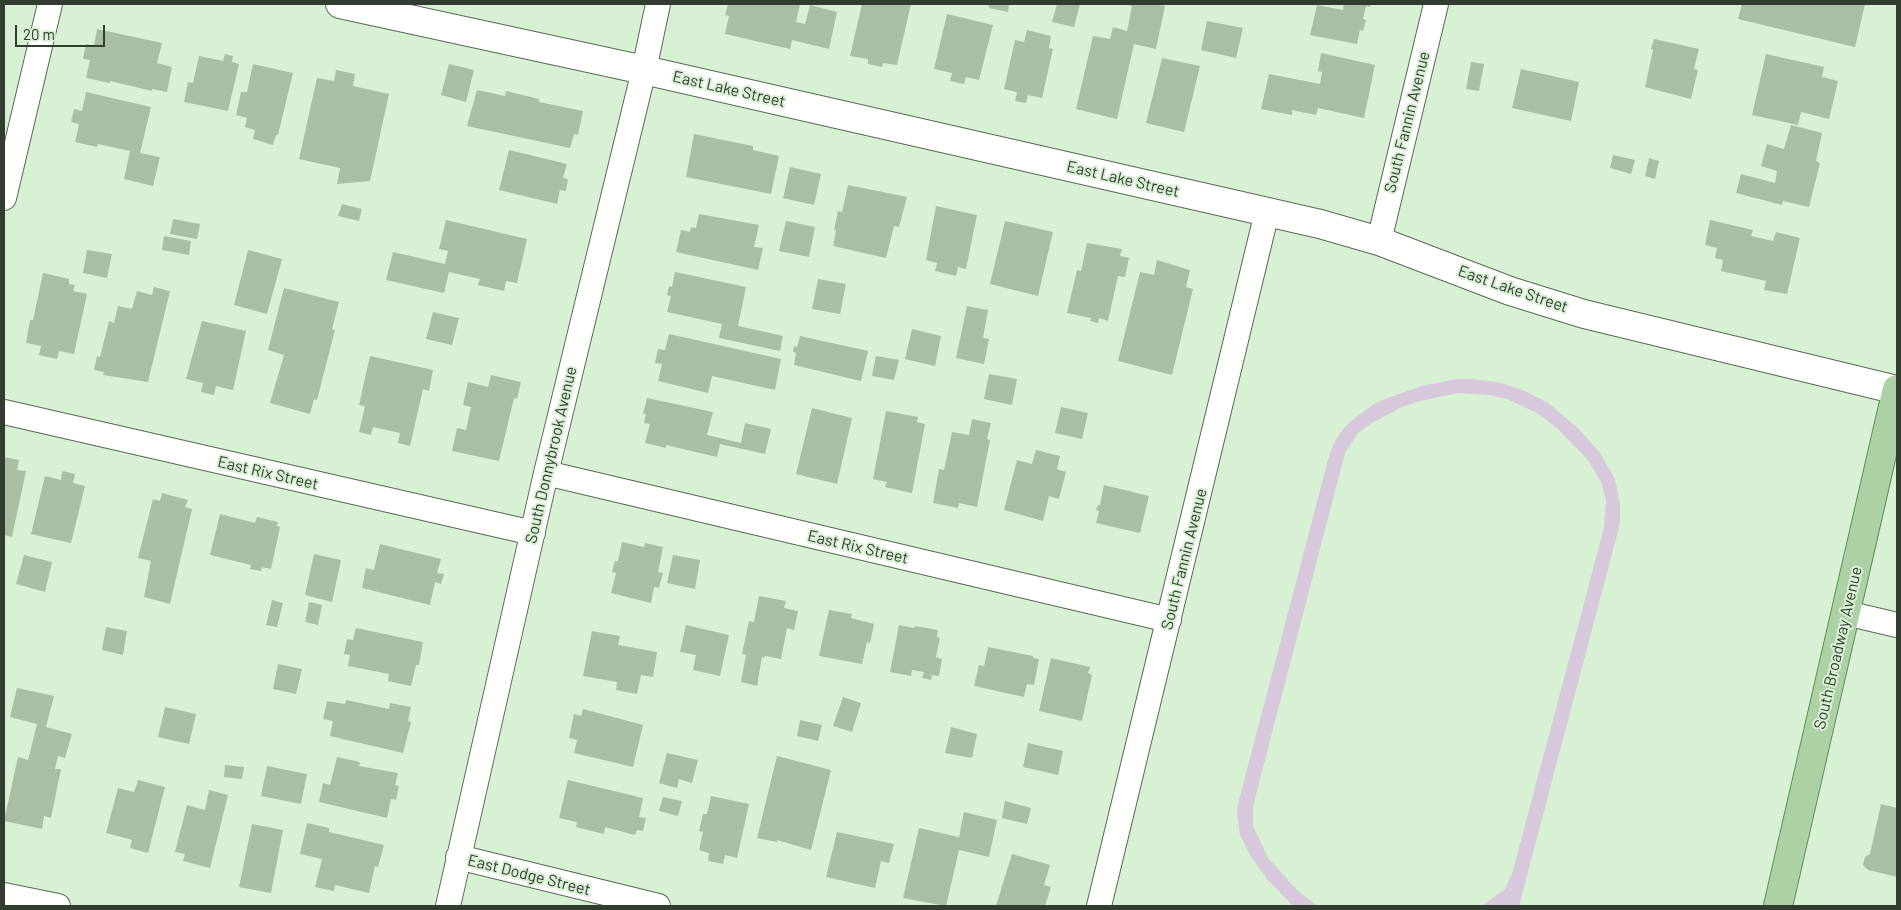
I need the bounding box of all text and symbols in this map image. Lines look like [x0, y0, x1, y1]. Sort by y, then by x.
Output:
scale bar [18, 15, 108, 47]
text: 20 m [23, 25, 55, 43]
street label: South Fannin Avenue [1380, 49, 1434, 195]
street label: East Lake Street [671, 67, 787, 111]
street label: East Lake Street [1065, 157, 1181, 201]
street label: East Lake Street [1456, 261, 1570, 317]
street label: South Donnybrook Avenue [521, 364, 581, 546]
street label: East Rix Street [216, 452, 320, 494]
street label: South Fannin Avenue [1157, 486, 1211, 632]
street label: East Rix Street [806, 526, 910, 568]
street label: South Broadway Avenue [1810, 565, 1866, 731]
street label: East Dodge Street [466, 850, 592, 900]

